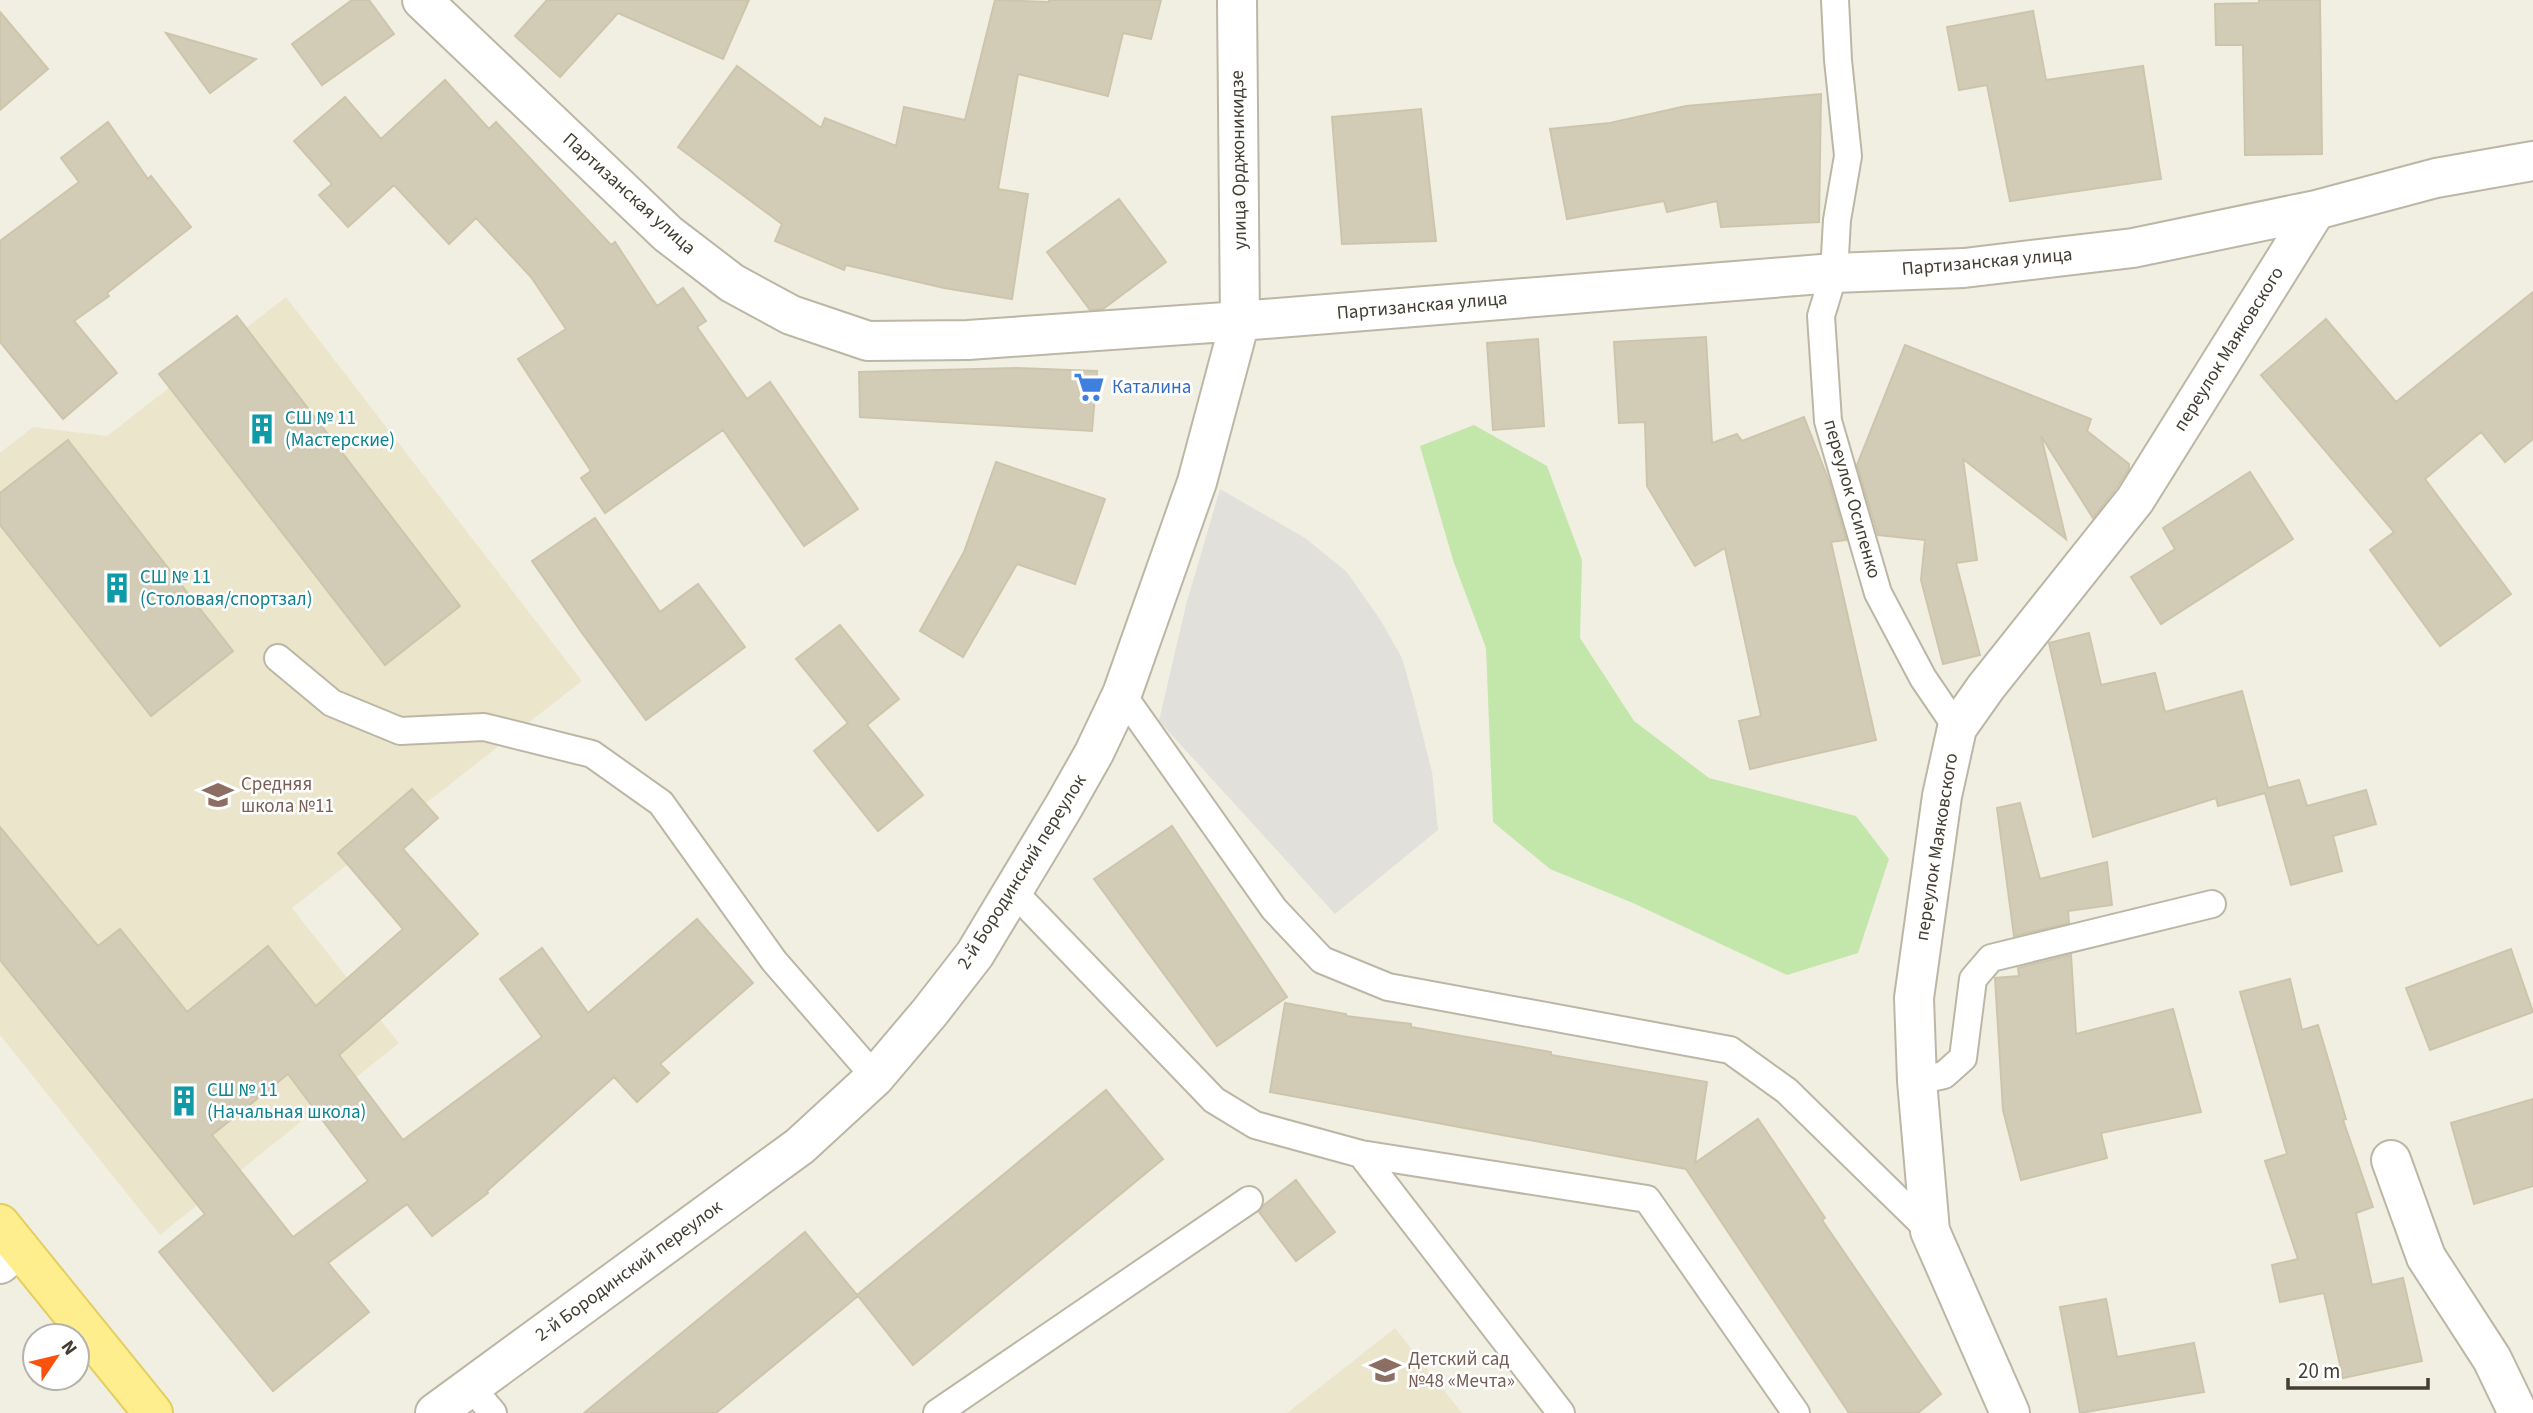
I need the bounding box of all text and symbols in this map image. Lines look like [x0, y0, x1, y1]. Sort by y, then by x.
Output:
street label: улица Орджоникидзе [1224, 70, 1254, 250]
street label: Партизанская улица [556, 127, 702, 261]
street label: Партизанская улица [1901, 241, 2073, 283]
street label: переулок Маяковского [2167, 261, 2291, 437]
street label: Партизанская улица [1336, 285, 1508, 327]
supermarket icon: Каталина [1072, 370, 1106, 404]
place label: Каталина [1112, 374, 1191, 401]
place label: СШ № 11 (Мастерские) [285, 405, 395, 454]
building icon: СШ № 11 (Мастерские) [245, 412, 279, 446]
street label: переулок Осипенко [1816, 416, 1888, 582]
place label: СШ № 11 (Столовая/спортзал) [140, 564, 312, 613]
building icon: СШ № 11 (Столовая/спортзал) [100, 571, 134, 605]
street label: переулок Маяковского [1909, 751, 1965, 943]
street label: 2-й Бородинский переулок [951, 769, 1093, 975]
place label: Средняя школа №11 [241, 771, 334, 820]
school or university icon: Средняя школа №11 [201, 778, 235, 812]
place label: СШ № 11 (Начальная школа) [207, 1077, 366, 1126]
building icon: СШ № 11 (Начальная школа) [167, 1084, 201, 1118]
street label: 2-й Бородинский переулок [530, 1193, 729, 1348]
north arrow [21, 1322, 91, 1392]
text: N [54, 1335, 83, 1361]
place label: Детский сад №48 «Мечта» [1408, 1346, 1515, 1395]
scale bar [2288, 1346, 2428, 1390]
school or university icon: Детский сад №48 «Мечта» [1368, 1353, 1402, 1387]
text: 20 m [2298, 1356, 2340, 1386]

